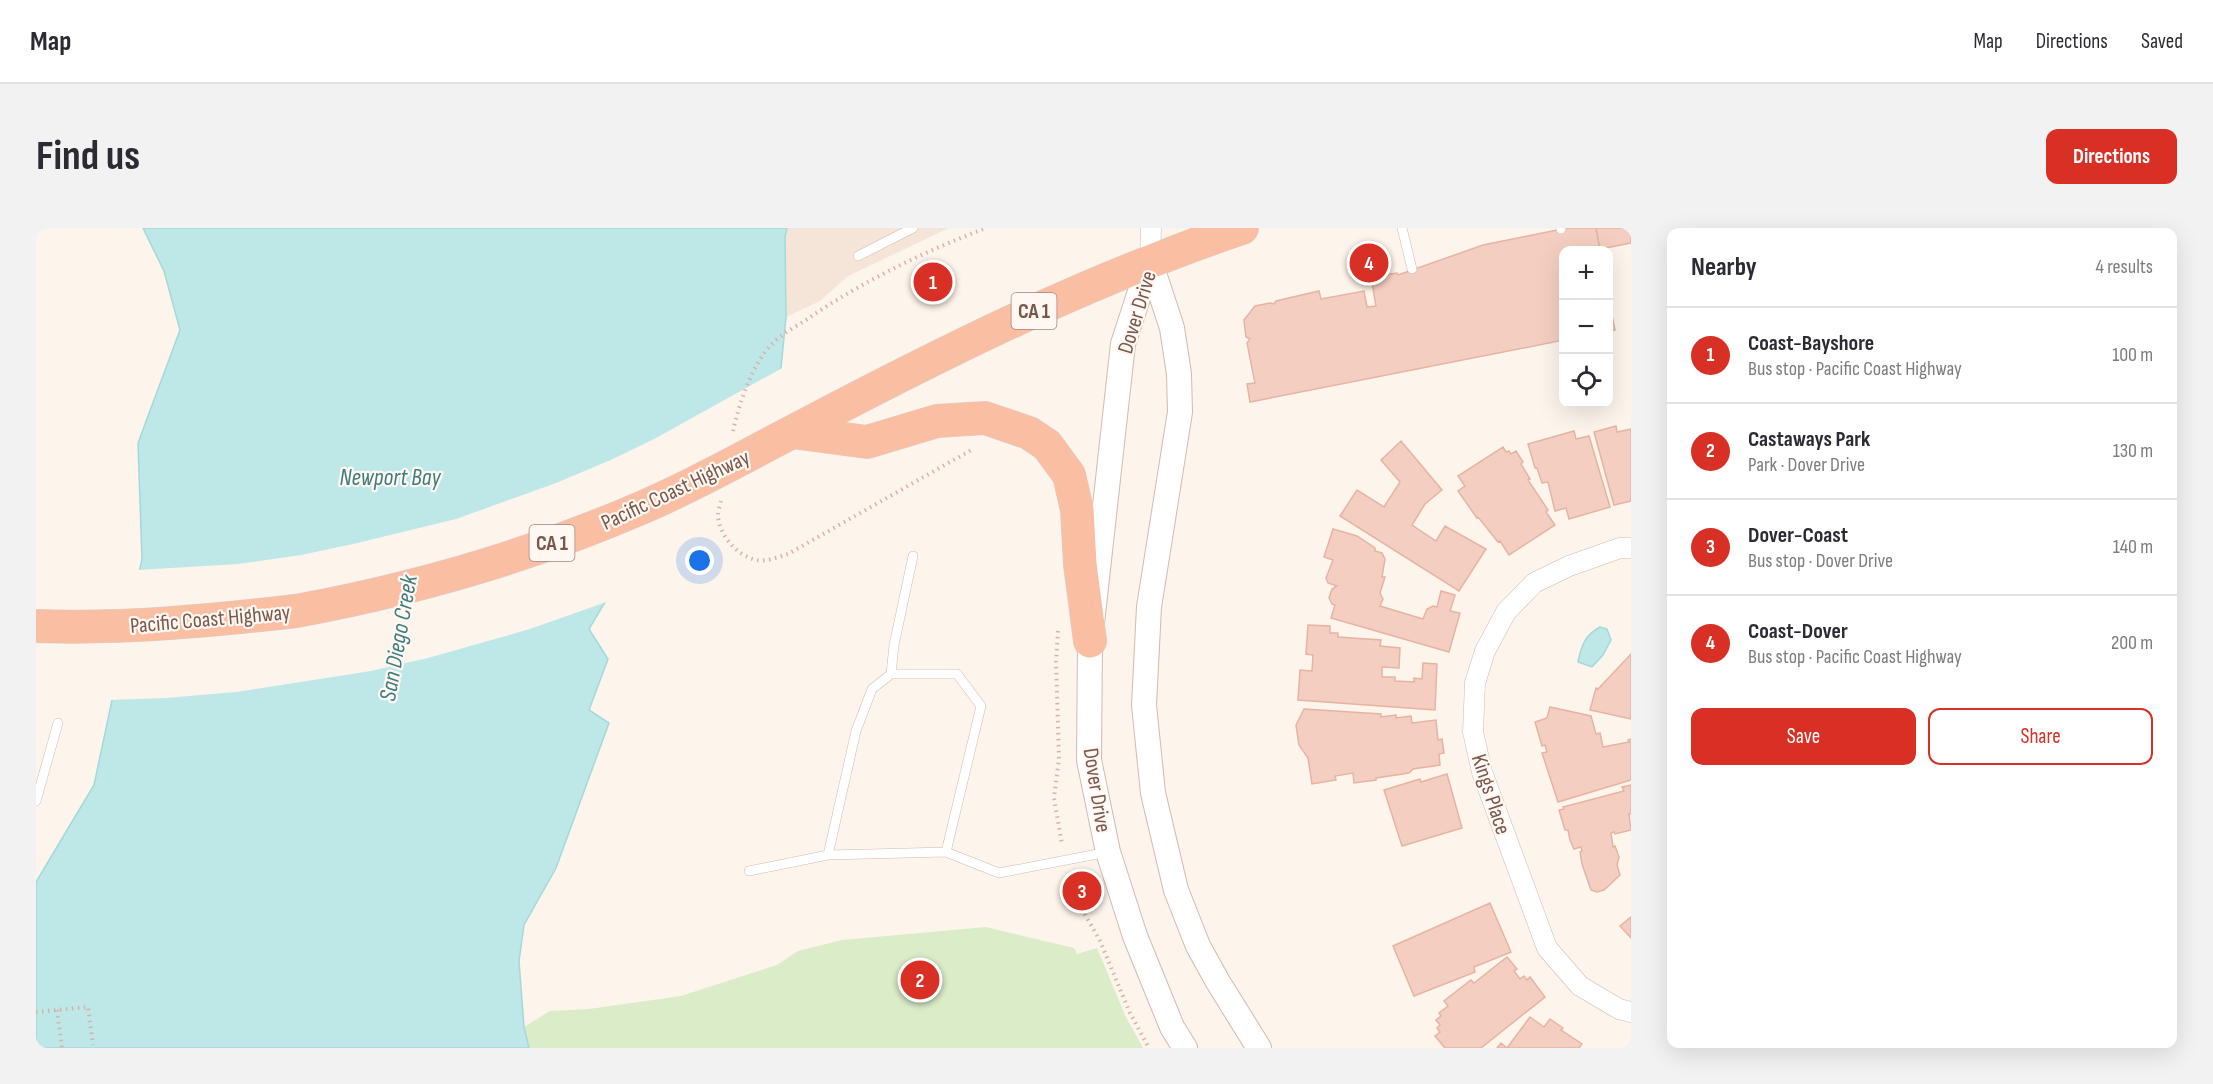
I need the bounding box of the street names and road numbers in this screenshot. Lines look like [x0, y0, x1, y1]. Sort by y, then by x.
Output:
street label: Dover Drive [1112, 268, 1163, 357]
road number: CA 1 [1012, 293, 1056, 329]
street label: Pacific Coast Highway [597, 444, 755, 537]
road number: CA 1 [530, 525, 574, 561]
street label: Pacific Coast Highway [129, 599, 292, 640]
street label: Dover Drive [1077, 746, 1117, 834]
street label: Kings Place [1465, 751, 1516, 838]

